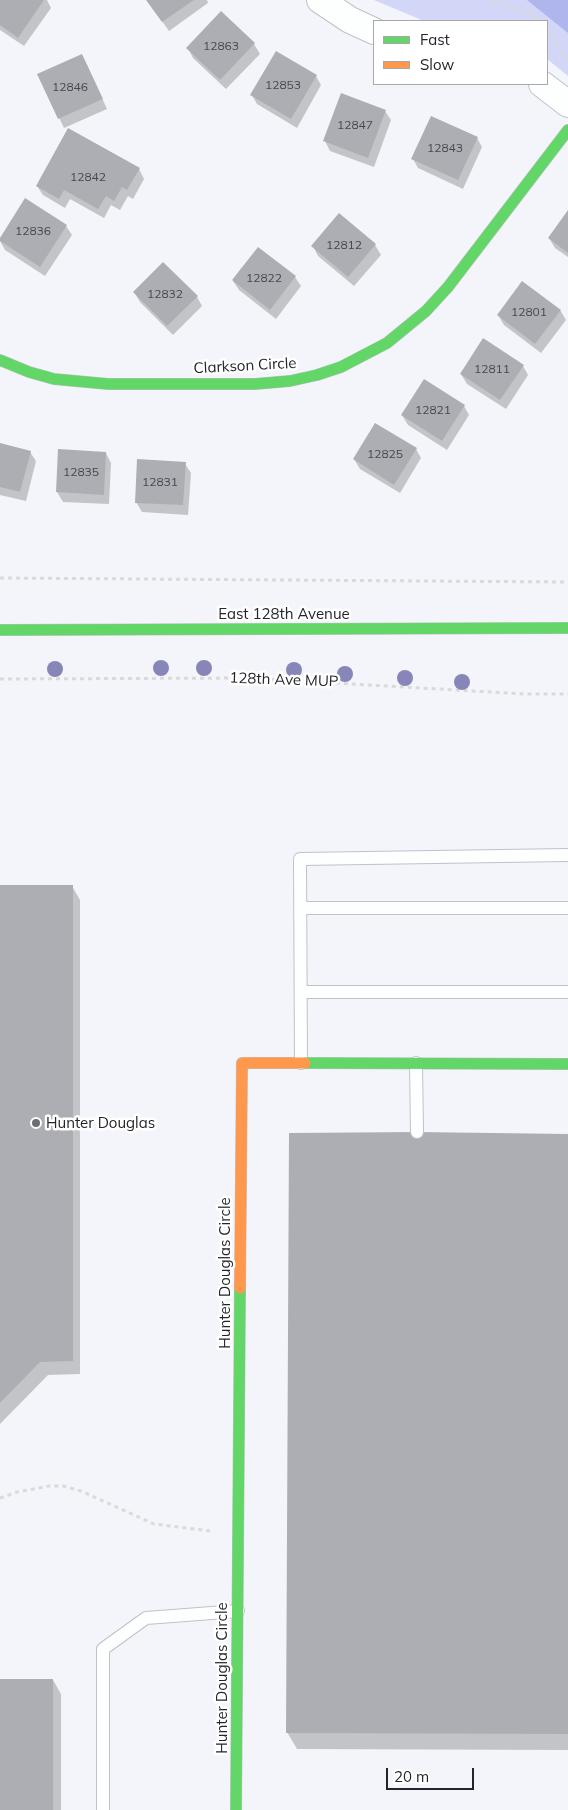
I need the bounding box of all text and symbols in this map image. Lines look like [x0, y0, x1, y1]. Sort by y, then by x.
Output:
legend [373, 20, 548, 85]
text: Fast [420, 30, 450, 49]
house number: 12863 [203, 39, 239, 53]
text: Slow [420, 55, 454, 74]
house number: 12853 [265, 78, 301, 92]
house number: 12846 [52, 80, 88, 94]
house number: 12847 [337, 118, 373, 132]
house number: 12843 [427, 141, 463, 155]
house number: 12842 [70, 170, 106, 184]
house number: 12836 [15, 224, 51, 238]
house number: 12812 [326, 238, 362, 252]
house number: 12822 [246, 271, 282, 285]
house number: 12832 [147, 287, 183, 301]
house number: 12801 [511, 305, 547, 319]
street label: Clarkson Circle [193, 354, 297, 378]
house number: 12811 [474, 362, 510, 376]
house number: 12821 [415, 403, 451, 417]
house number: 12825 [367, 447, 403, 461]
house number: 12835 [63, 465, 99, 479]
house number: 12831 [142, 475, 178, 489]
street label: East 128th Avenue [218, 605, 350, 623]
street label: 128th Ave MUP [229, 669, 339, 691]
place label: Hunter Douglas [46, 1114, 155, 1132]
marker: Hunter Douglas [30, 1117, 42, 1129]
street label: Hunter Douglas Circle [216, 1197, 234, 1349]
street label: Hunter Douglas Circle [213, 1602, 231, 1754]
scale bar [388, 1758, 476, 1790]
text: 20 m [394, 1767, 429, 1786]

